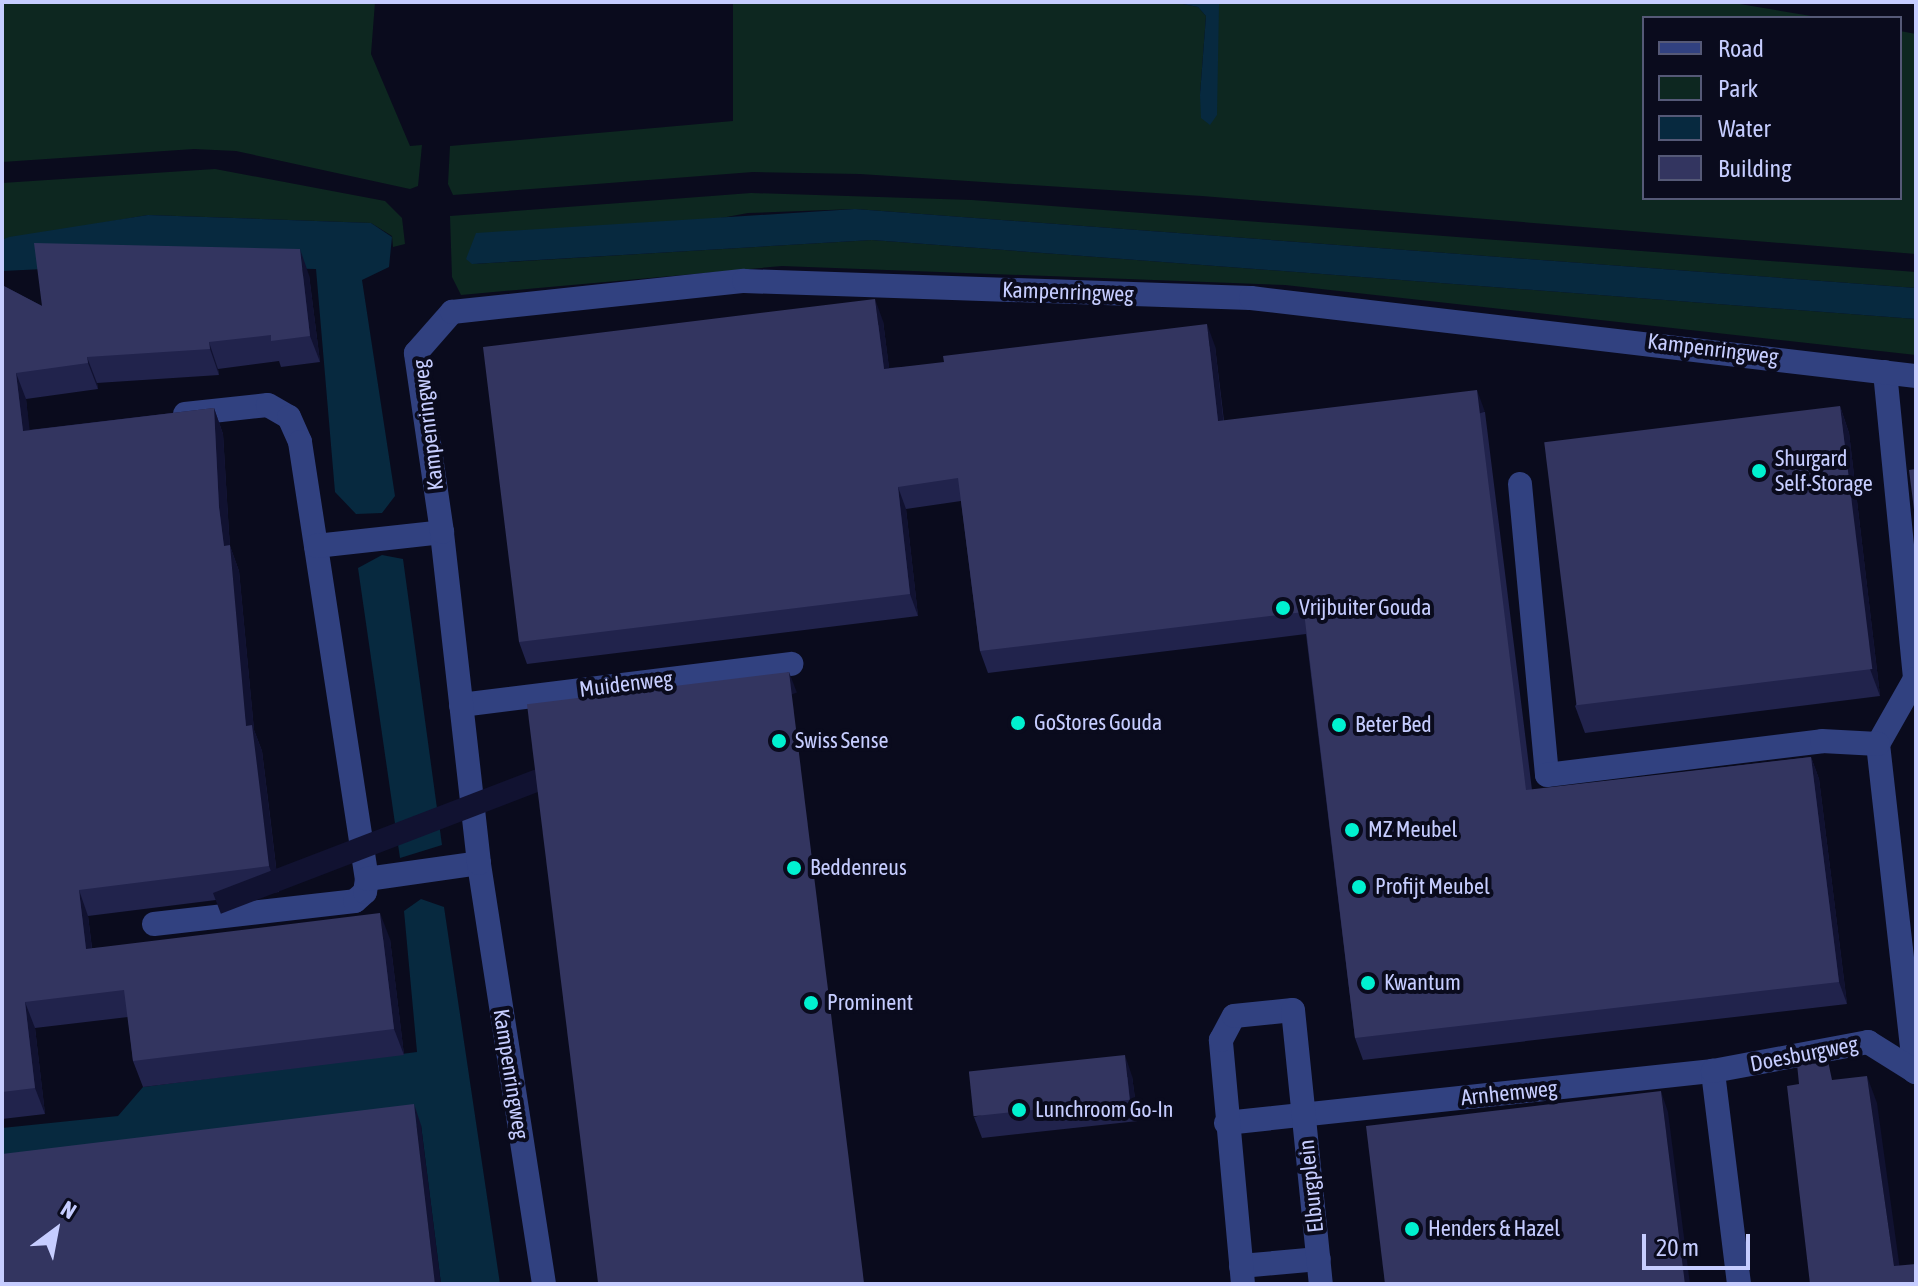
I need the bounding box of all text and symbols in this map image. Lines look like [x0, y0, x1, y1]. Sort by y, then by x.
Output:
legend [1642, 16, 1902, 200]
text: Road [1718, 35, 1764, 62]
text: Park [1718, 75, 1758, 102]
text: Water [1718, 115, 1771, 142]
text: Building [1718, 155, 1791, 182]
street label: Kampenringweg [1002, 277, 1134, 307]
street label: Kampenringweg [1646, 328, 1780, 370]
street label: Kampenringweg [407, 358, 449, 492]
place label: Shurgard Self-Storage [1775, 445, 1873, 496]
marker: Shurgard Self-Storage [1750, 462, 1768, 480]
place label: Vrijbuiter Gouda [1299, 595, 1431, 621]
marker: Vrijbuiter Gouda [1274, 599, 1292, 617]
street label: Muidenweg [578, 665, 674, 703]
place label: GoStores Gouda [1034, 710, 1162, 736]
place label: Beter Bed [1355, 712, 1432, 738]
marker: GoStores Gouda [1009, 714, 1027, 732]
marker: Beter Bed [1330, 716, 1348, 734]
place label: Swiss Sense [795, 728, 888, 754]
marker: Swiss Sense [770, 732, 788, 750]
place label: MZ Meubel [1368, 817, 1457, 843]
marker: MZ Meubel [1343, 821, 1361, 839]
place label: Beddenreus [810, 855, 907, 881]
marker: Beddenreus [785, 859, 803, 877]
place label: Profijt Meubel [1375, 874, 1490, 900]
marker: Profijt Meubel [1350, 878, 1368, 896]
place label: Kwantum [1384, 970, 1461, 996]
marker: Kwantum [1359, 974, 1377, 992]
place label: Prominent [827, 990, 913, 1016]
marker: Prominent [802, 994, 820, 1012]
street label: Kampenringweg [488, 1007, 534, 1141]
street label: Doesburgweg [1748, 1031, 1860, 1077]
street label: Arnhemweg [1459, 1075, 1559, 1111]
place label: Lunchroom Go-In [1035, 1097, 1173, 1123]
marker: Lunchroom Go-In [1010, 1101, 1028, 1119]
street label: Elburgplein [1293, 1138, 1329, 1234]
north arrow [16, 1190, 96, 1270]
text: N [56, 1195, 81, 1224]
place label: Henders & Hazel [1428, 1216, 1560, 1242]
scale bar [1646, 1218, 1754, 1268]
marker: Henders & Hazel [1403, 1220, 1421, 1238]
text: 20 m [1656, 1234, 1699, 1261]

